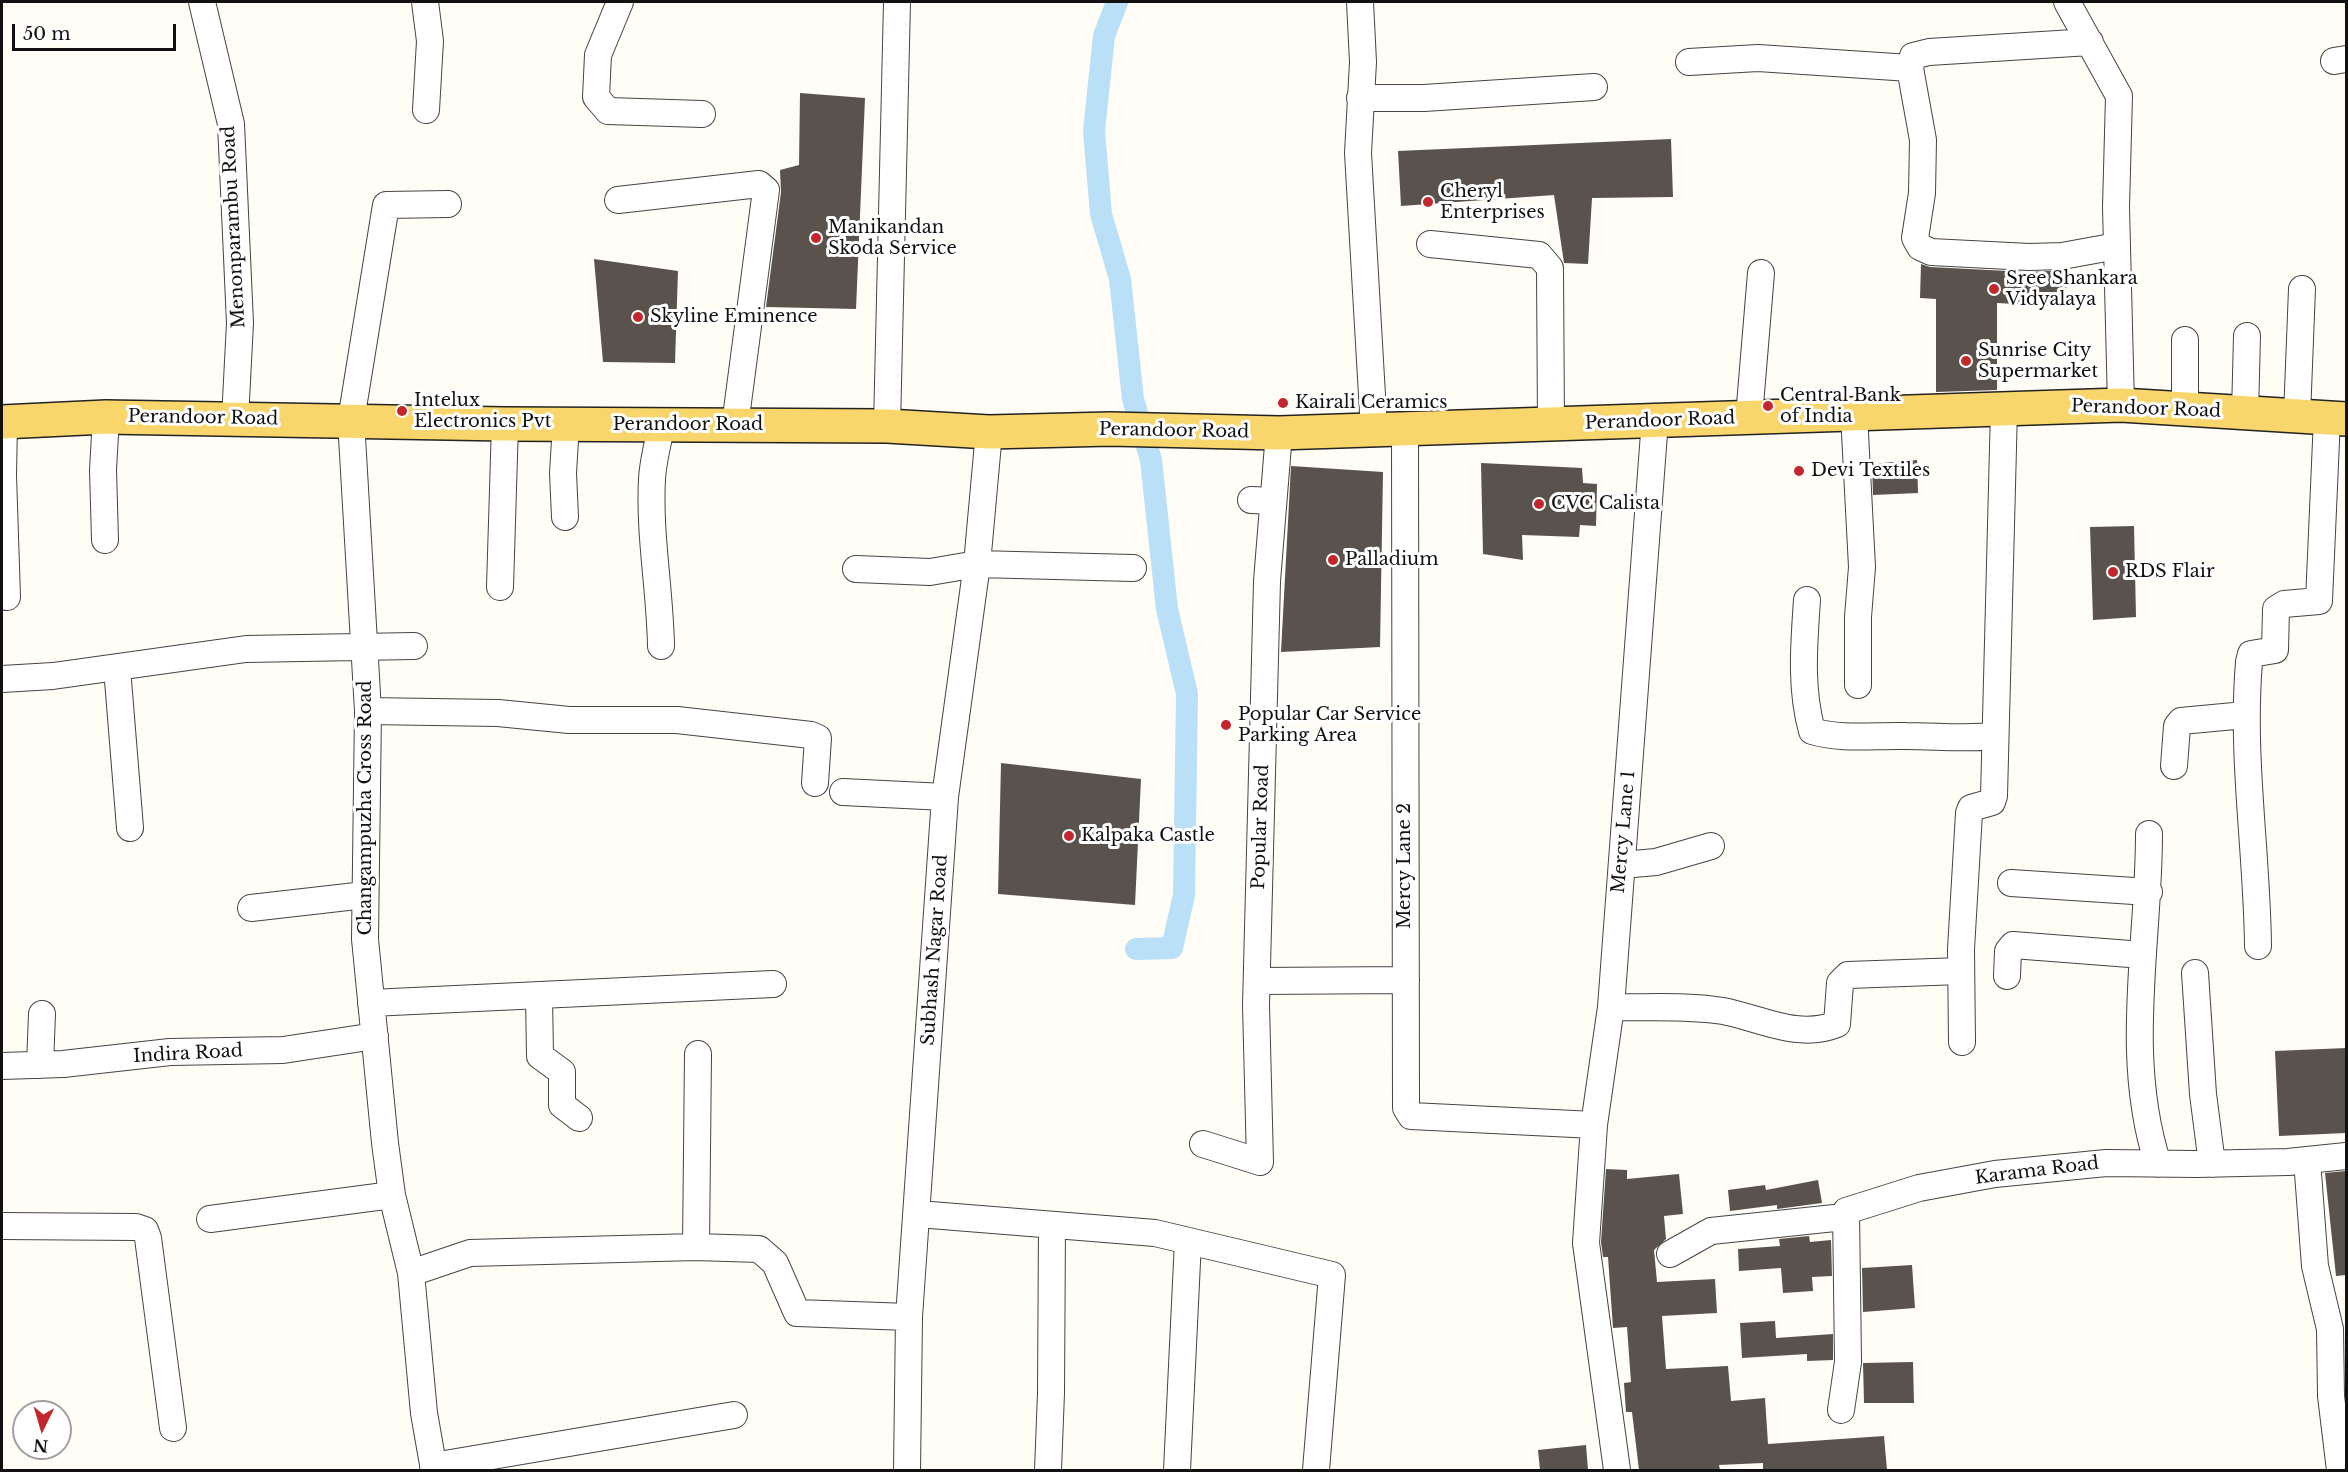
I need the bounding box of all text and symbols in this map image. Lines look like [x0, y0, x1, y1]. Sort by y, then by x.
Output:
scale bar [15, 12, 178, 50]
text: 50 m [23, 23, 71, 45]
street label: Menonparambu Road [218, 125, 250, 329]
place label: Cheryl Enterprises [1440, 181, 1545, 224]
marker: Cheryl Enterprises [1421, 195, 1435, 209]
place label: Manikandan Skoda Service [828, 217, 957, 260]
marker: Manikandan Skoda Service [809, 231, 823, 245]
place label: Sree Shankara Vidyalaya [2006, 268, 2138, 310]
marker: Sree Shankara Vidyalaya [1987, 282, 2001, 296]
place label: Skyline Eminence [650, 306, 818, 328]
marker: Skyline Eminence [631, 310, 645, 324]
place label: Sunrise City Supermarket [1978, 340, 2098, 382]
marker: Sunrise City Supermarket [1959, 354, 1973, 368]
place label: Central Bank of India [1780, 385, 1901, 428]
place label: Intelux Electronics Pvt [414, 390, 552, 432]
place label: Kairali Ceramics [1295, 392, 1447, 414]
marker: Kairali Ceramics [1276, 396, 1290, 410]
street label: Perandoor Road [2070, 396, 2222, 422]
marker: Central Bank of India [1761, 399, 1775, 413]
marker: Intelux Electronics Pvt [395, 404, 409, 418]
street label: Perandoor Road [128, 406, 278, 430]
street label: Perandoor Road [1584, 408, 1736, 434]
street label: Perandoor Road [613, 414, 763, 436]
street label: Perandoor Road [1099, 419, 1249, 443]
place label: Devi Textiles [1811, 460, 1930, 482]
marker: Devi Textiles [1792, 464, 1806, 478]
place label: CVC Calista [1551, 493, 1660, 515]
marker: CVC Calista [1532, 497, 1546, 511]
place label: Palladium [1345, 549, 1438, 571]
marker: Palladium [1326, 553, 1340, 567]
place label: RDS Flair [2125, 561, 2214, 583]
marker: RDS Flair [2106, 565, 2120, 579]
street label: Changampuzha Cross Road [355, 680, 377, 936]
place label: Popular Car Service Parking Area [1238, 704, 1421, 746]
marker: Popular Car Service Parking Area [1219, 718, 1233, 732]
street label: Popular Road [1248, 764, 1274, 890]
street label: Mercy Lane 1 [1608, 770, 1640, 894]
street label: Mercy Lane 2 [1394, 803, 1416, 929]
place label: Kalpaka Castle [1081, 825, 1215, 847]
marker: Kalpaka Castle [1062, 829, 1076, 843]
street label: Subhash Nagar Road [918, 854, 952, 1046]
street label: Indira Road [133, 1040, 243, 1068]
street label: Karama Road [1974, 1153, 2100, 1189]
north arrow [12, 1400, 72, 1460]
text: N [32, 1435, 49, 1457]

